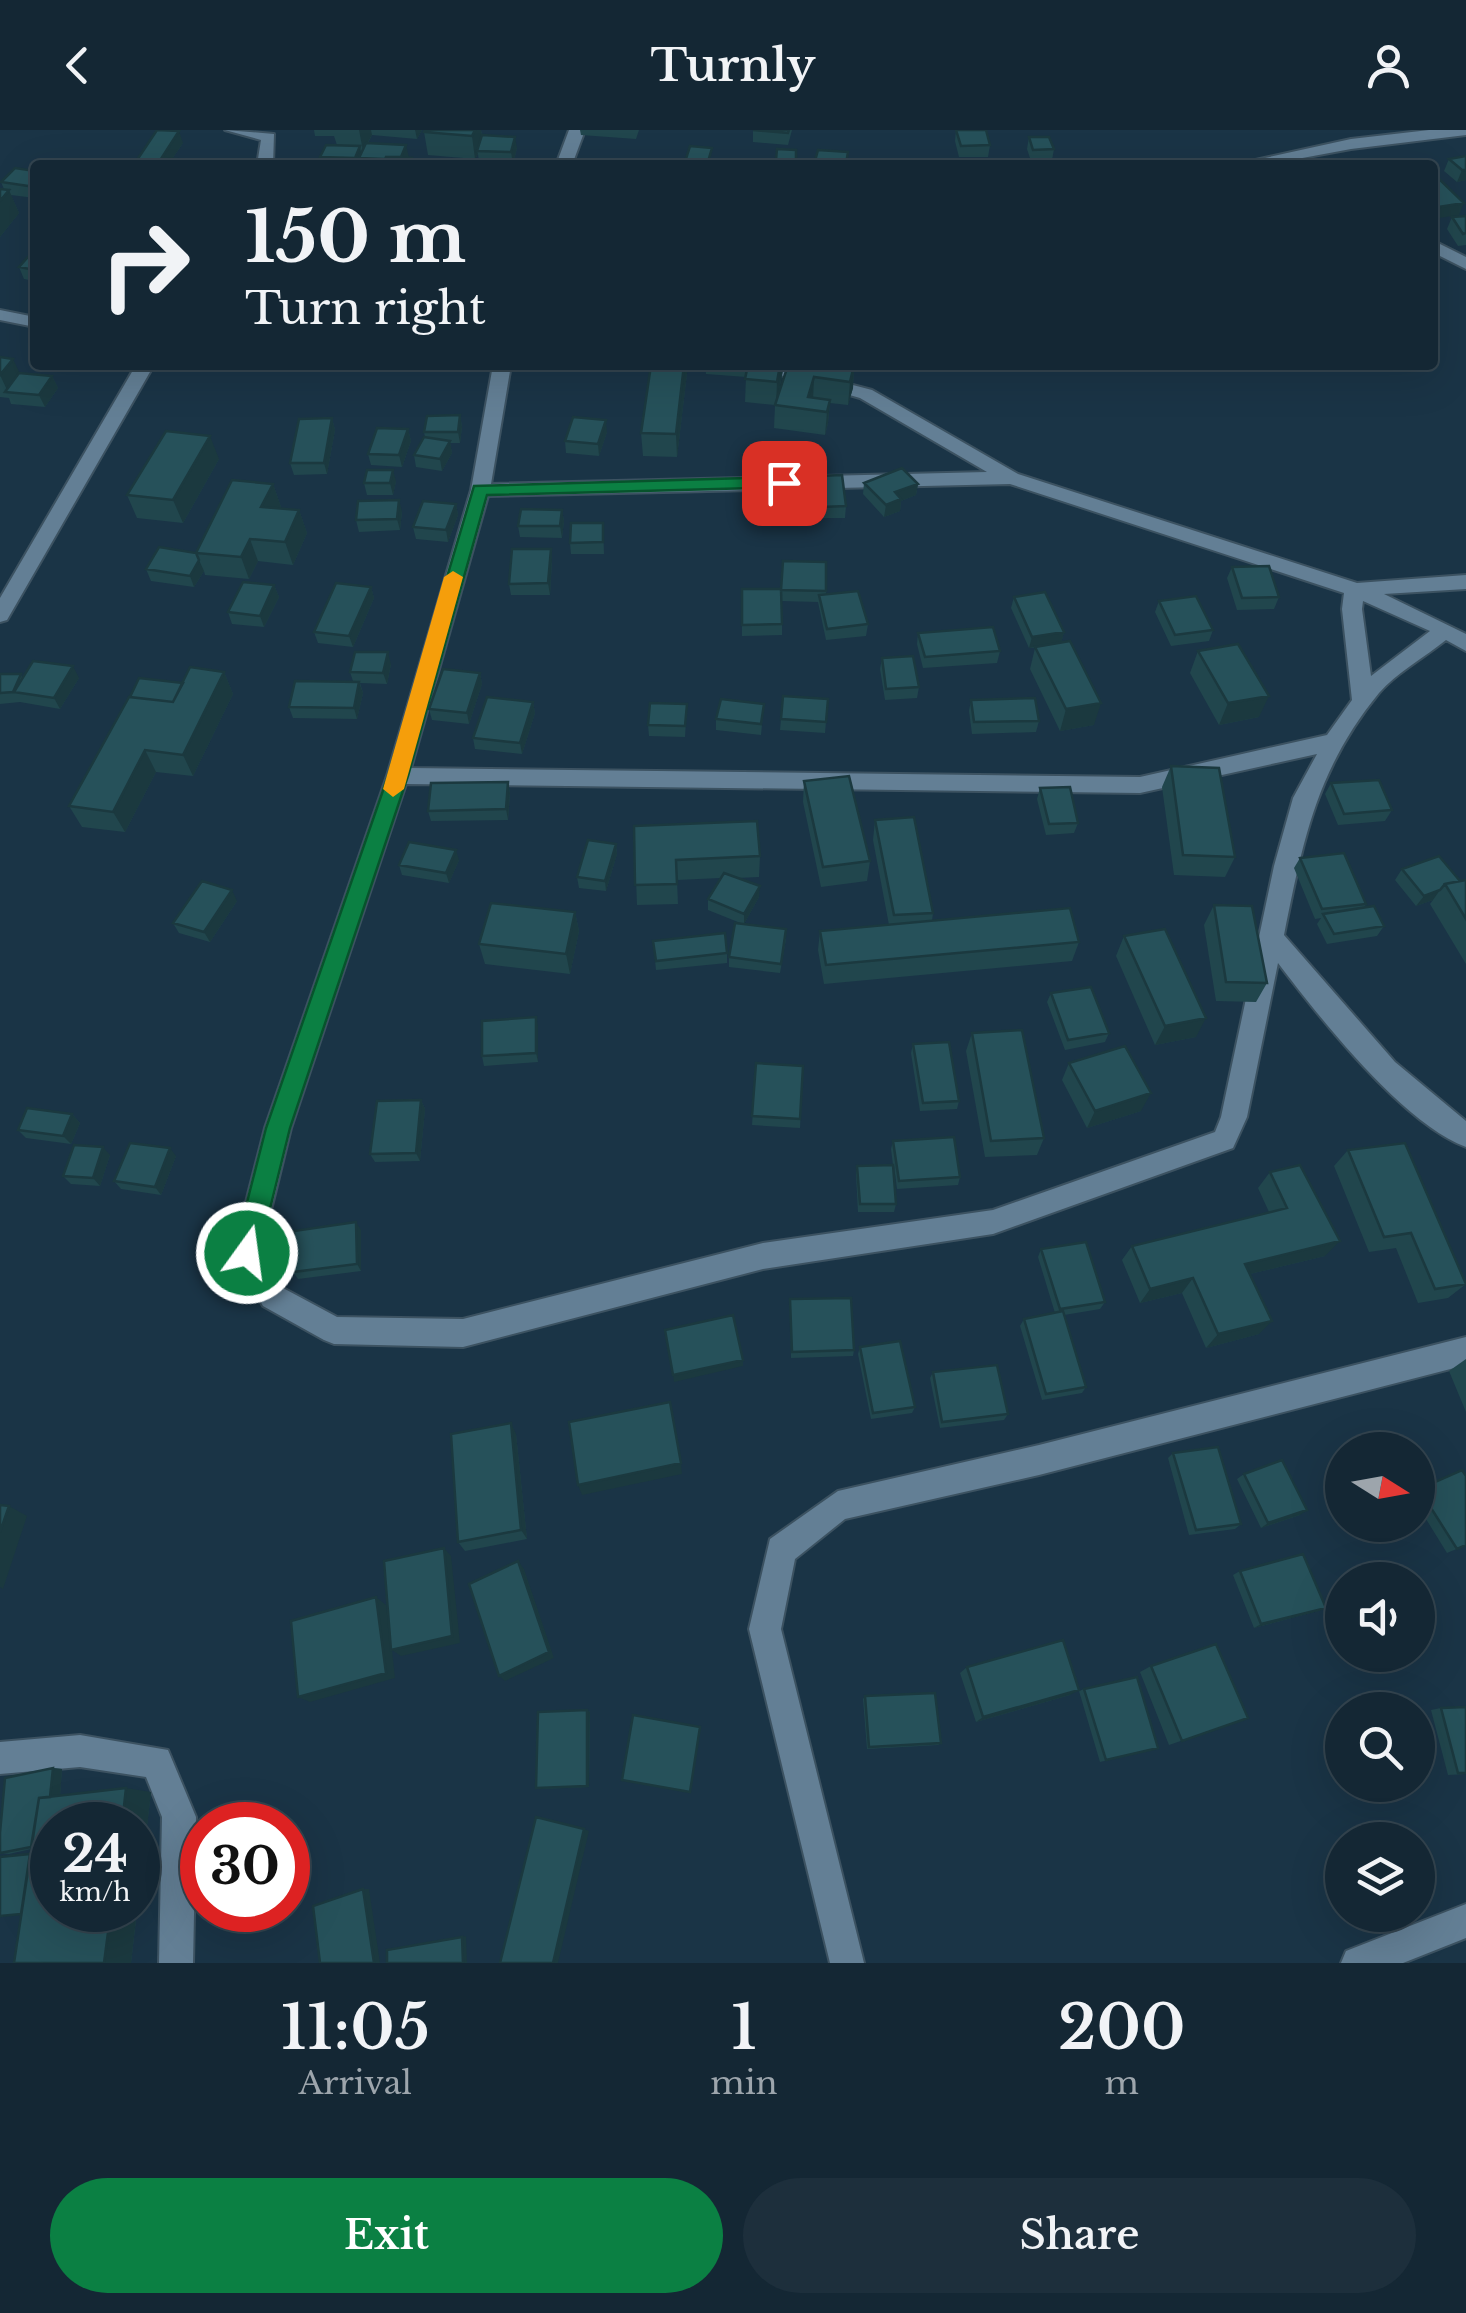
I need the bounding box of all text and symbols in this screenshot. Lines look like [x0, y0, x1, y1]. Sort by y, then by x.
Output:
text: Turnly [651, 37, 815, 93]
icon: back [50, 38, 105, 93]
icon: person [1361, 38, 1416, 93]
text: 150 m [245, 194, 466, 281]
icon: right [80, 200, 210, 330]
text: Turn right [245, 280, 486, 336]
pin [742, 441, 827, 526]
icon: arrive [757, 456, 812, 511]
position arrow [195, 1201, 299, 1305]
north arrow [1325, 1432, 1435, 1542]
map controls [1325, 1432, 1435, 1932]
button: sound [1325, 1562, 1435, 1672]
button: search [1325, 1692, 1435, 1802]
speed limit sign: 30 [180, 1802, 310, 1932]
button: layers [1325, 1822, 1435, 1932]
text: 24 [62, 1823, 128, 1886]
text: km/h [60, 1877, 130, 1908]
text: 11:05 [280, 1991, 430, 2065]
text: 1 [731, 1991, 757, 2065]
text: 200 [1058, 1991, 1186, 2065]
text: Arrival [299, 2063, 412, 2103]
text: min [710, 2063, 778, 2103]
text: m [1105, 2063, 1139, 2103]
button: Exit [50, 2178, 723, 2293]
button: Share [743, 2178, 1416, 2293]

